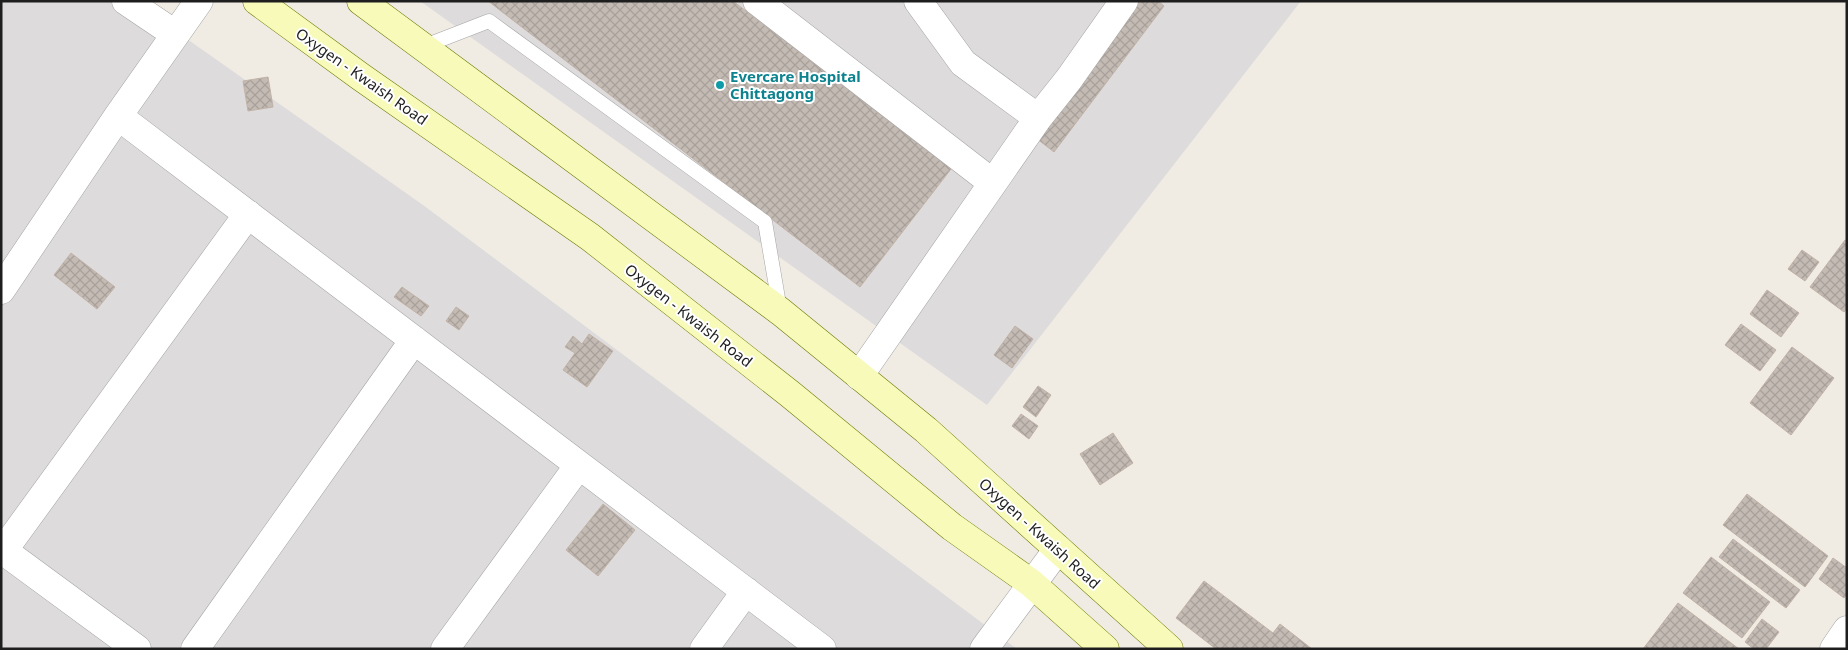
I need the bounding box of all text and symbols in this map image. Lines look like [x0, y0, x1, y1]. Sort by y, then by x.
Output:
street label: Oxygen - Kwaish Road [292, 23, 432, 129]
place label: Evercare Hospital Chittagong [730, 66, 861, 103]
marker: Evercare Hospital Chittagong [714, 79, 726, 91]
street label: Oxygen - Kwaish Road [621, 259, 757, 371]
street label: Oxygen - Kwaish Road [975, 473, 1105, 593]

